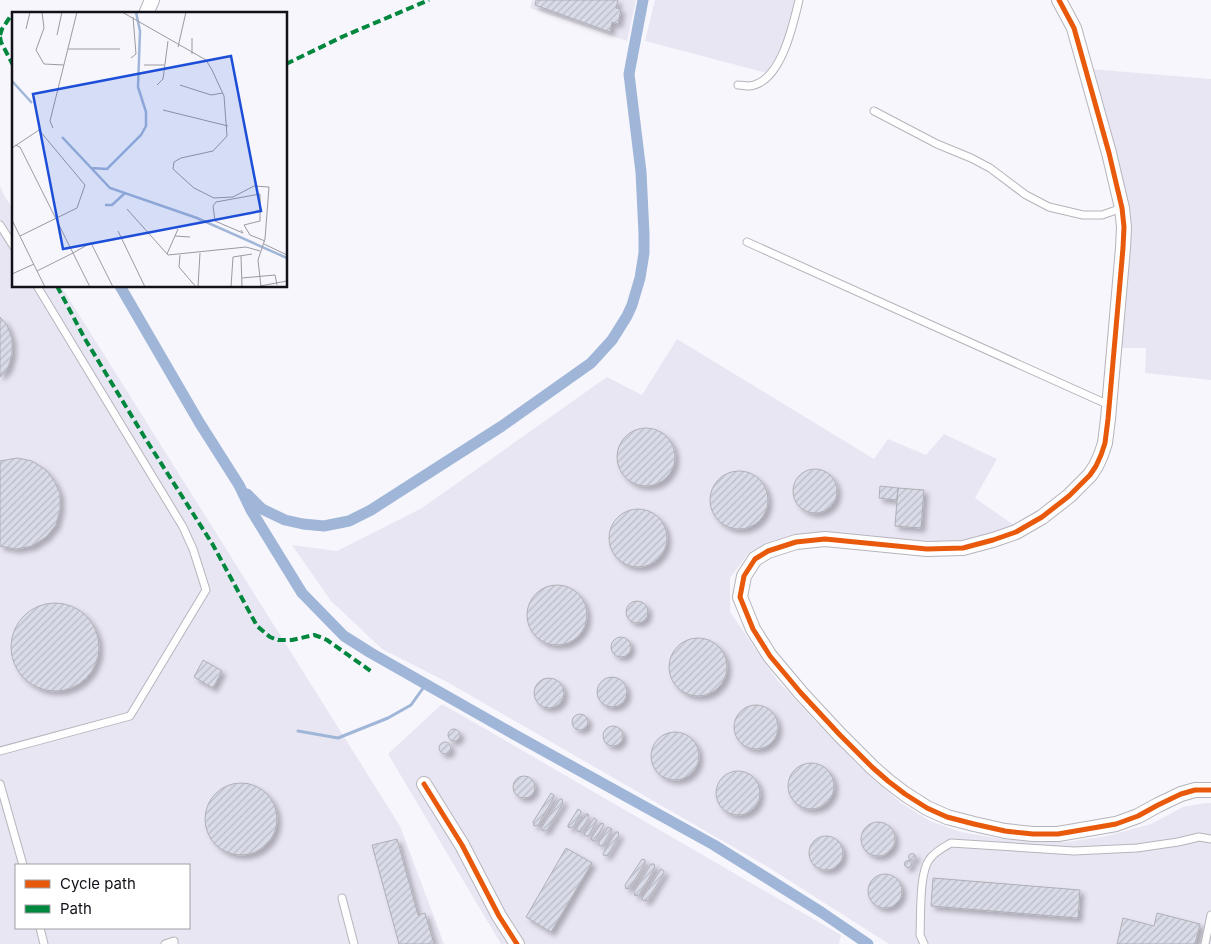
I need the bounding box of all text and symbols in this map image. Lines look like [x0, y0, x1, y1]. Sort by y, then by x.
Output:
inset map [12, 12, 288, 288]
legend [15, 864, 190, 929]
text: Cycle path [60, 874, 136, 893]
text: Path [60, 899, 92, 918]

